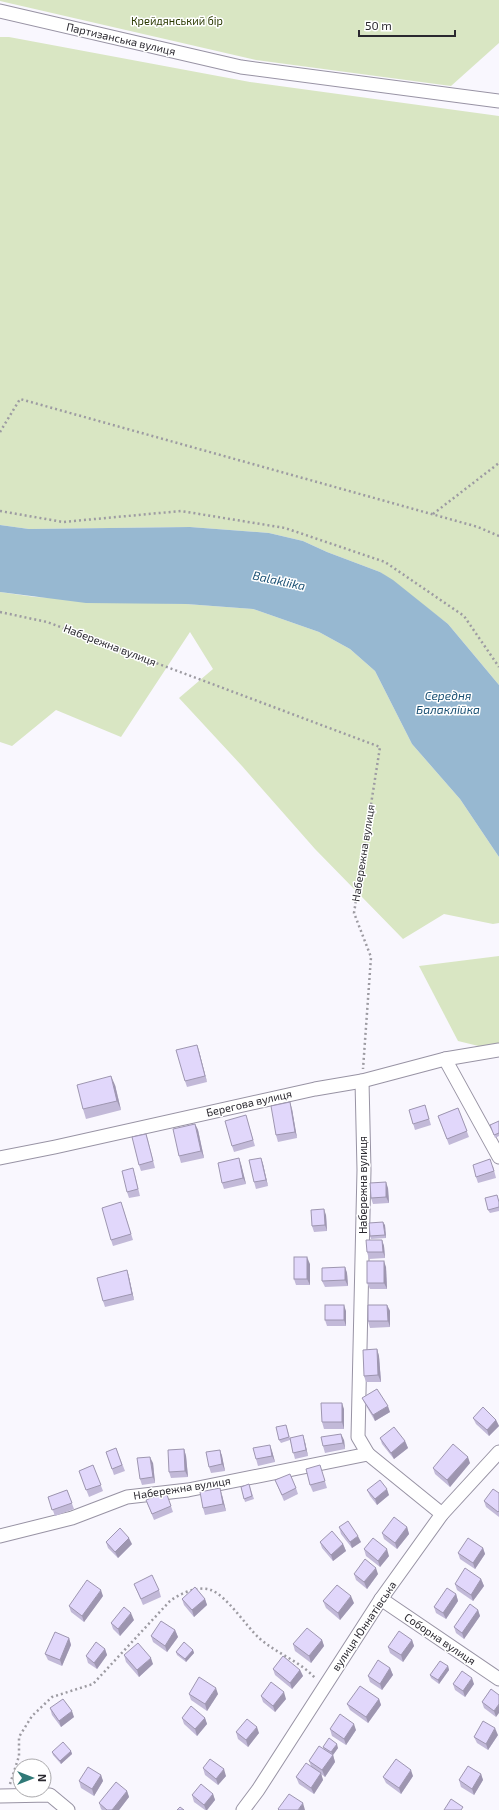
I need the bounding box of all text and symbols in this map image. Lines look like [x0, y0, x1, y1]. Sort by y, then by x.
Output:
scale bar [359, 12, 455, 38]
park label: Крейдянський бір [131, 14, 223, 27]
text: 50 m [365, 18, 392, 32]
street label: Партизанська вулиця [65, 20, 177, 58]
water label: Balakliika [252, 568, 307, 592]
street label: Набережна вулиця [62, 621, 158, 669]
water label: Середня Балаклійка [416, 688, 480, 716]
street label: Набережна вулиця [348, 803, 378, 903]
street label: Берегова вулиця [205, 1086, 293, 1120]
street label: Набережна вулиця [356, 1136, 370, 1234]
street label: Набережна вулиця [132, 1473, 232, 1503]
street label: вулиця Юннатівська [329, 1578, 399, 1674]
street label: Соборна вулиця [402, 1610, 478, 1668]
north arrow [12, 1758, 52, 1798]
text: N [36, 1774, 49, 1782]

